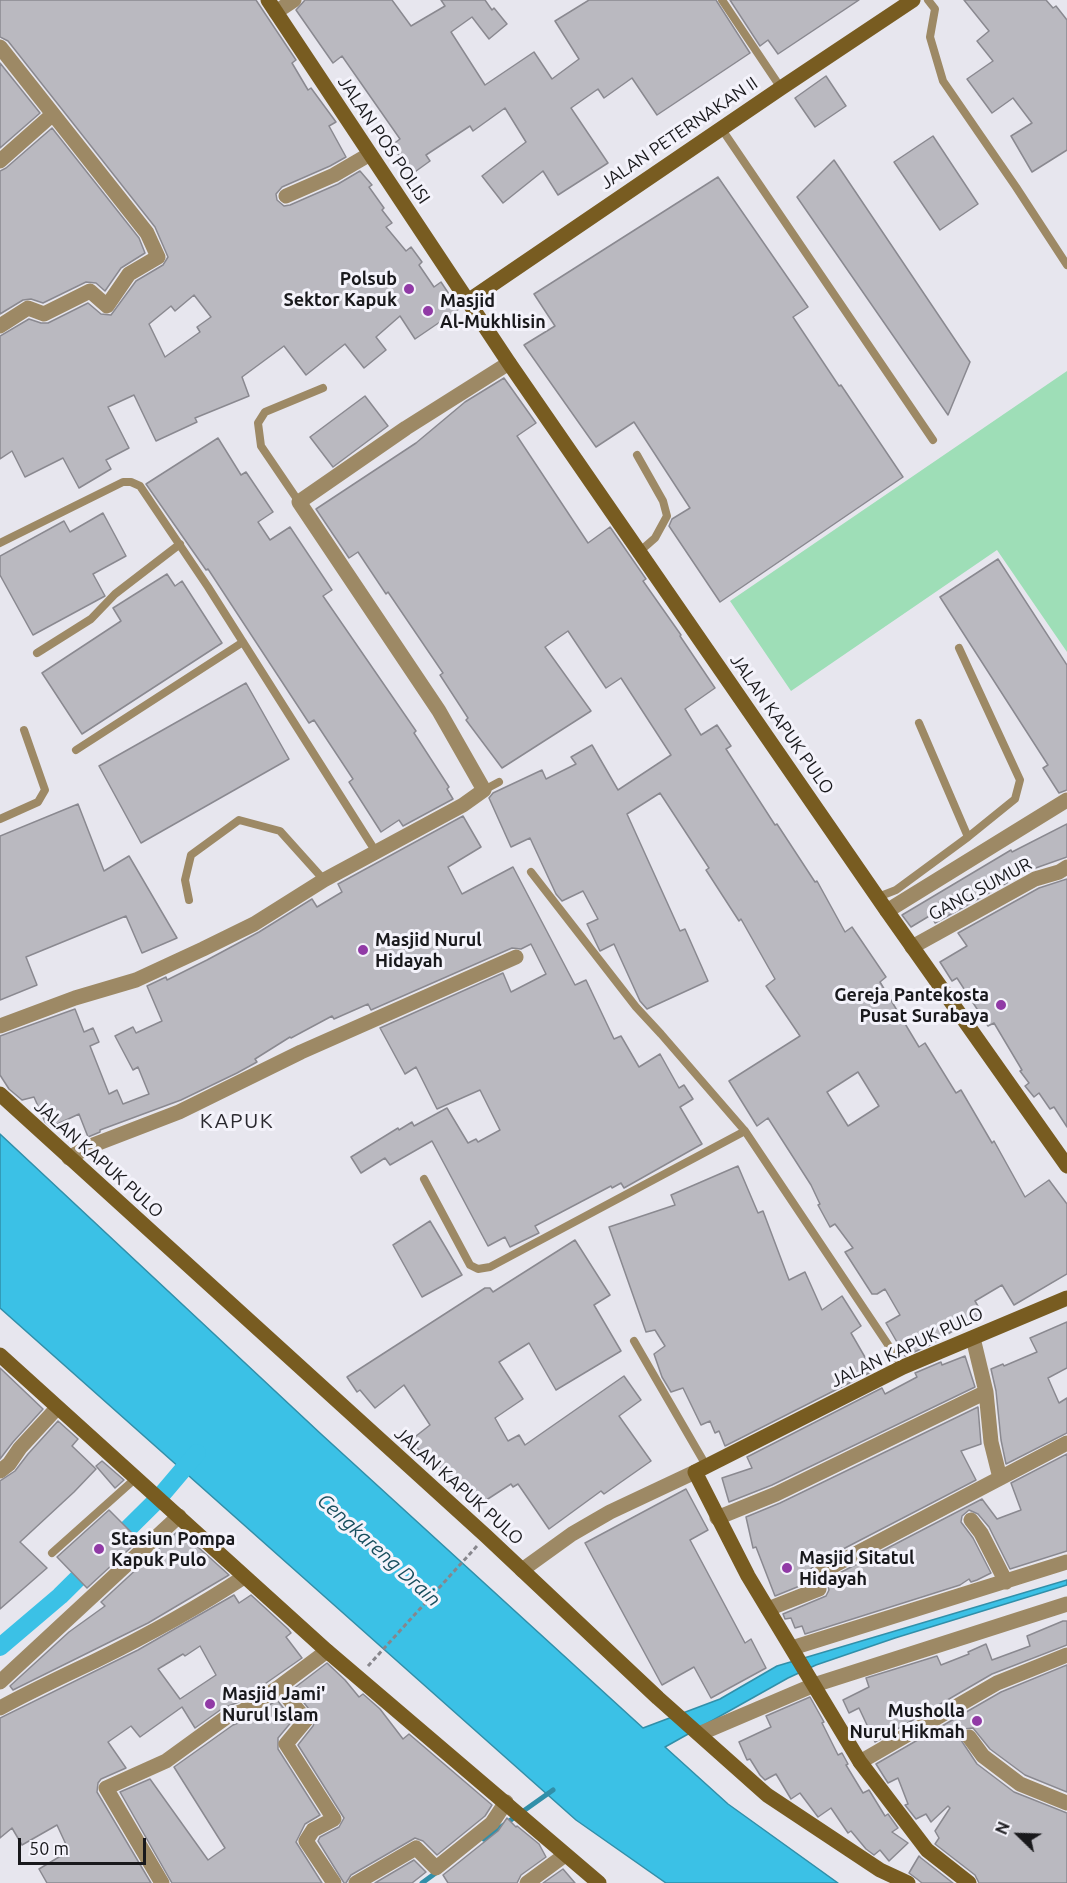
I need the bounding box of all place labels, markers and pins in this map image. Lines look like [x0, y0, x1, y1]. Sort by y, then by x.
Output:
place label: Polsub Sektor Kapuk [283, 268, 397, 310]
marker: Polsub Sektor Kapuk [402, 282, 416, 296]
place label: Masjid Al-Mukhlisin [440, 290, 546, 332]
marker: Masjid Al-Mukhlisin [421, 304, 435, 318]
place label: Masjid Nurul Hidayah [375, 929, 482, 972]
marker: Masjid Nurul Hidayah [356, 943, 370, 957]
place label: Gereja Pantekosta Pusat Surabaya [834, 984, 989, 1026]
marker: Gereja Pantekosta Pusat Surabaya [994, 998, 1008, 1012]
place label: Stasiun Pompa Kapuk Pulo [111, 1528, 235, 1570]
marker: Stasiun Pompa Kapuk Pulo [92, 1542, 106, 1556]
place label: Masjid Sitatul Hidayah [799, 1547, 915, 1590]
marker: Masjid Sitatul Hidayah [780, 1561, 794, 1575]
place label: Masjid Jami' Nurul Islam [222, 1683, 325, 1726]
marker: Masjid Jami' Nurul Islam [203, 1697, 217, 1711]
place label: Musholla Nurul Hikmah [849, 1700, 965, 1742]
marker: Musholla Nurul Hikmah [970, 1714, 984, 1728]

